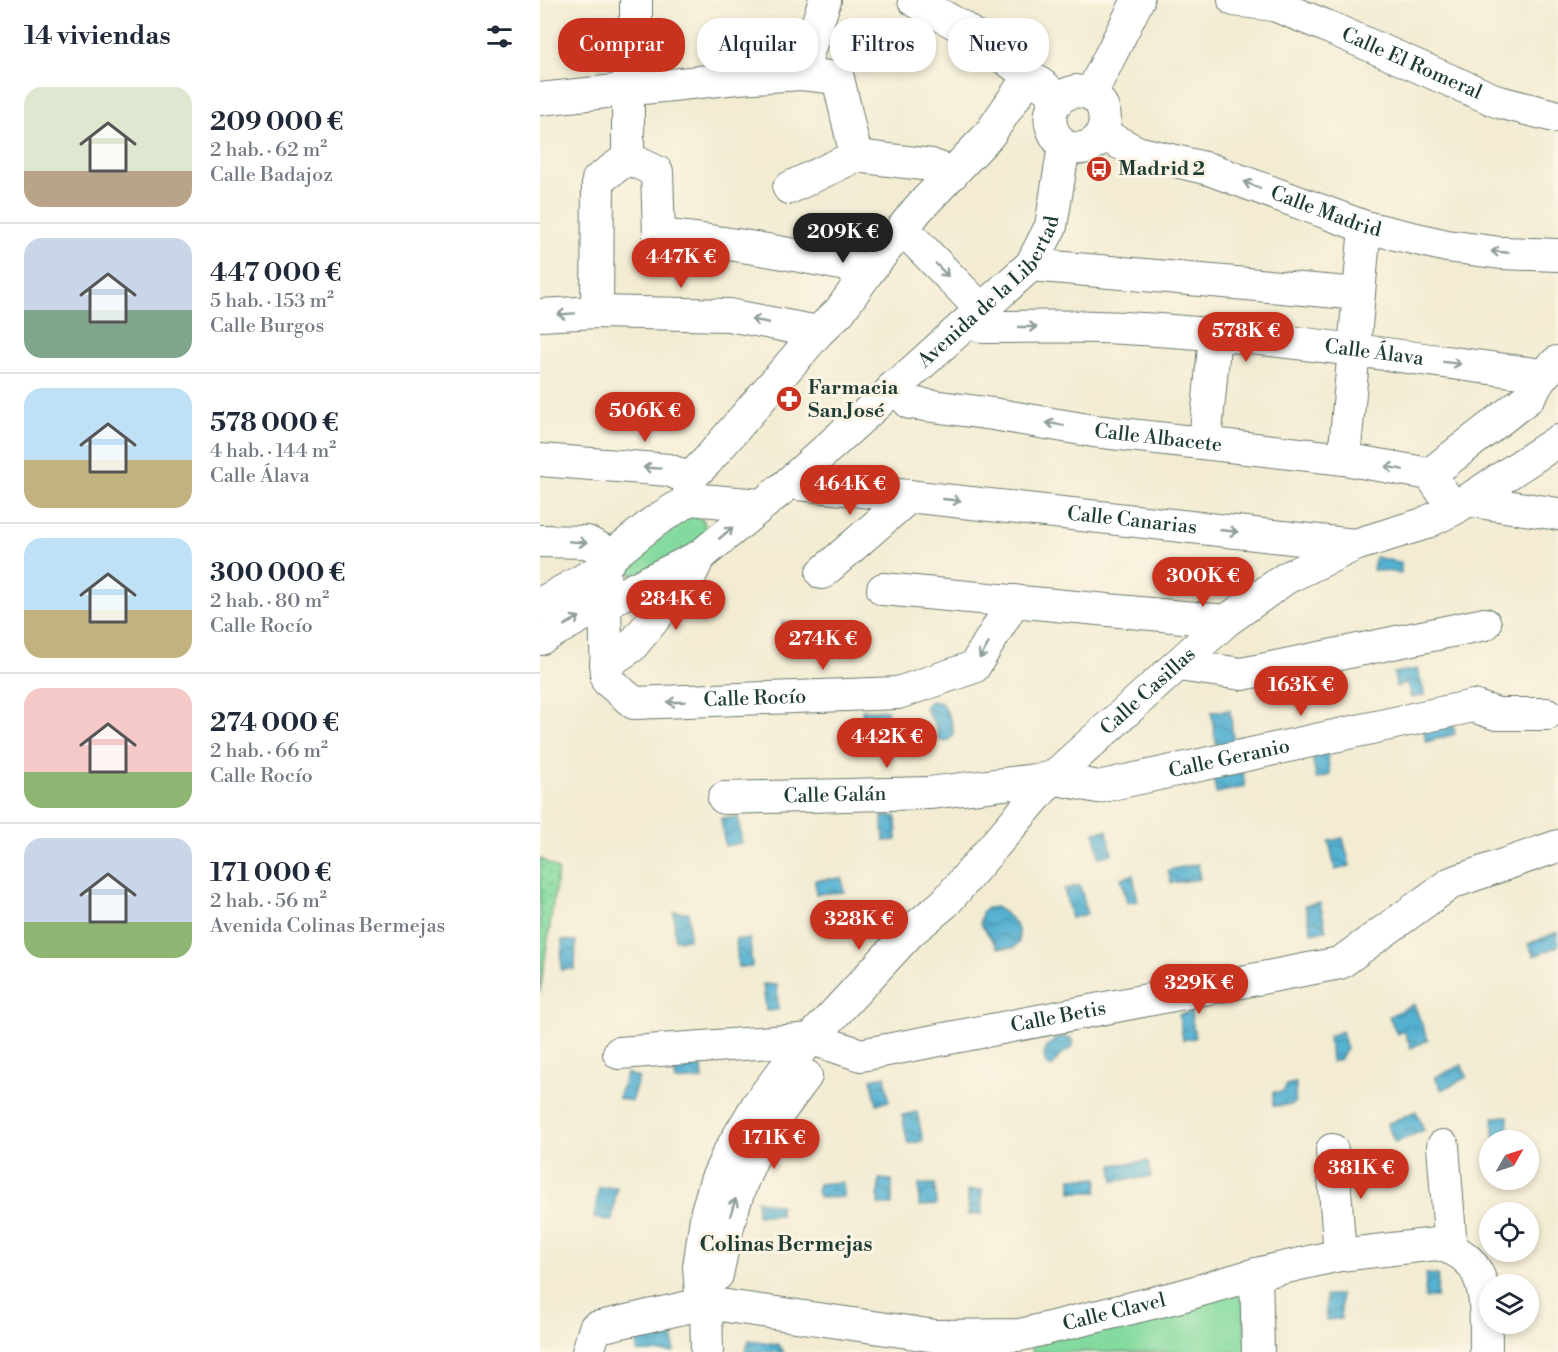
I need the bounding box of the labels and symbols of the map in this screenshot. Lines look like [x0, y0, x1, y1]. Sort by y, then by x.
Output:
street label: Calle El Romeral [1338, 22, 1486, 105]
bus stop icon: Madrid 2 [1084, 154, 1114, 184]
place label: Madrid 2 [1118, 157, 1205, 182]
one-way arrow [1243, 178, 1262, 189]
street label: Calle Madrid [1267, 180, 1384, 243]
pin: 209K € [794, 213, 892, 264]
street label: Avenida de la Libertad [912, 213, 1065, 374]
pin: 447K € [632, 238, 730, 289]
one-way arrow [1490, 247, 1510, 258]
one-way arrow [935, 262, 949, 277]
one-way arrow [557, 308, 577, 319]
pin: 578K € [1197, 312, 1295, 363]
one-way arrow [751, 315, 771, 326]
one-way arrow [1018, 321, 1038, 333]
street label: Calle Álava [1323, 334, 1426, 372]
one-way arrow [1442, 358, 1462, 369]
place label: Farmacia San José [808, 376, 898, 424]
pharmacy icon: Farmacia San José [774, 384, 804, 414]
pin: 506K € [596, 392, 694, 443]
one-way arrow [1045, 418, 1065, 429]
street label: Calle Albacete [1093, 419, 1223, 458]
one-way arrow [1384, 462, 1404, 473]
one-way arrow [643, 463, 663, 474]
pin: 464K € [801, 465, 899, 516]
one-way arrow [941, 495, 961, 506]
street label: Calle Canarias [1066, 501, 1198, 540]
one-way arrow [718, 526, 733, 540]
one-way arrow [1218, 526, 1238, 537]
one-way arrow [568, 537, 587, 548]
pin: 300K € [1154, 557, 1252, 608]
pin: 284K € [627, 580, 725, 631]
one-way arrow [563, 615, 580, 627]
pin: 274K € [774, 620, 872, 671]
one-way arrow [977, 642, 989, 659]
street label: Calle Casillas [1095, 642, 1201, 741]
pin: 163K € [1252, 666, 1350, 717]
street label: Calle Rocío [703, 684, 807, 713]
one-way arrow [667, 696, 687, 707]
pin: 442K € [838, 718, 936, 769]
street label: Calle Geranio [1166, 733, 1292, 784]
street label: Calle Galán [783, 782, 887, 809]
pin: 328K € [810, 900, 908, 951]
pin: 329K € [1150, 964, 1248, 1015]
street label: Calle Betis [1009, 996, 1108, 1038]
pin: 171K € [725, 1119, 823, 1170]
north arrow [1479, 1130, 1539, 1190]
pin: 381K € [1312, 1149, 1410, 1200]
one-way arrow [728, 1198, 739, 1217]
district label: Colinas Bermejas [700, 1232, 872, 1258]
street label: Calle Clavel [1060, 1288, 1168, 1337]

